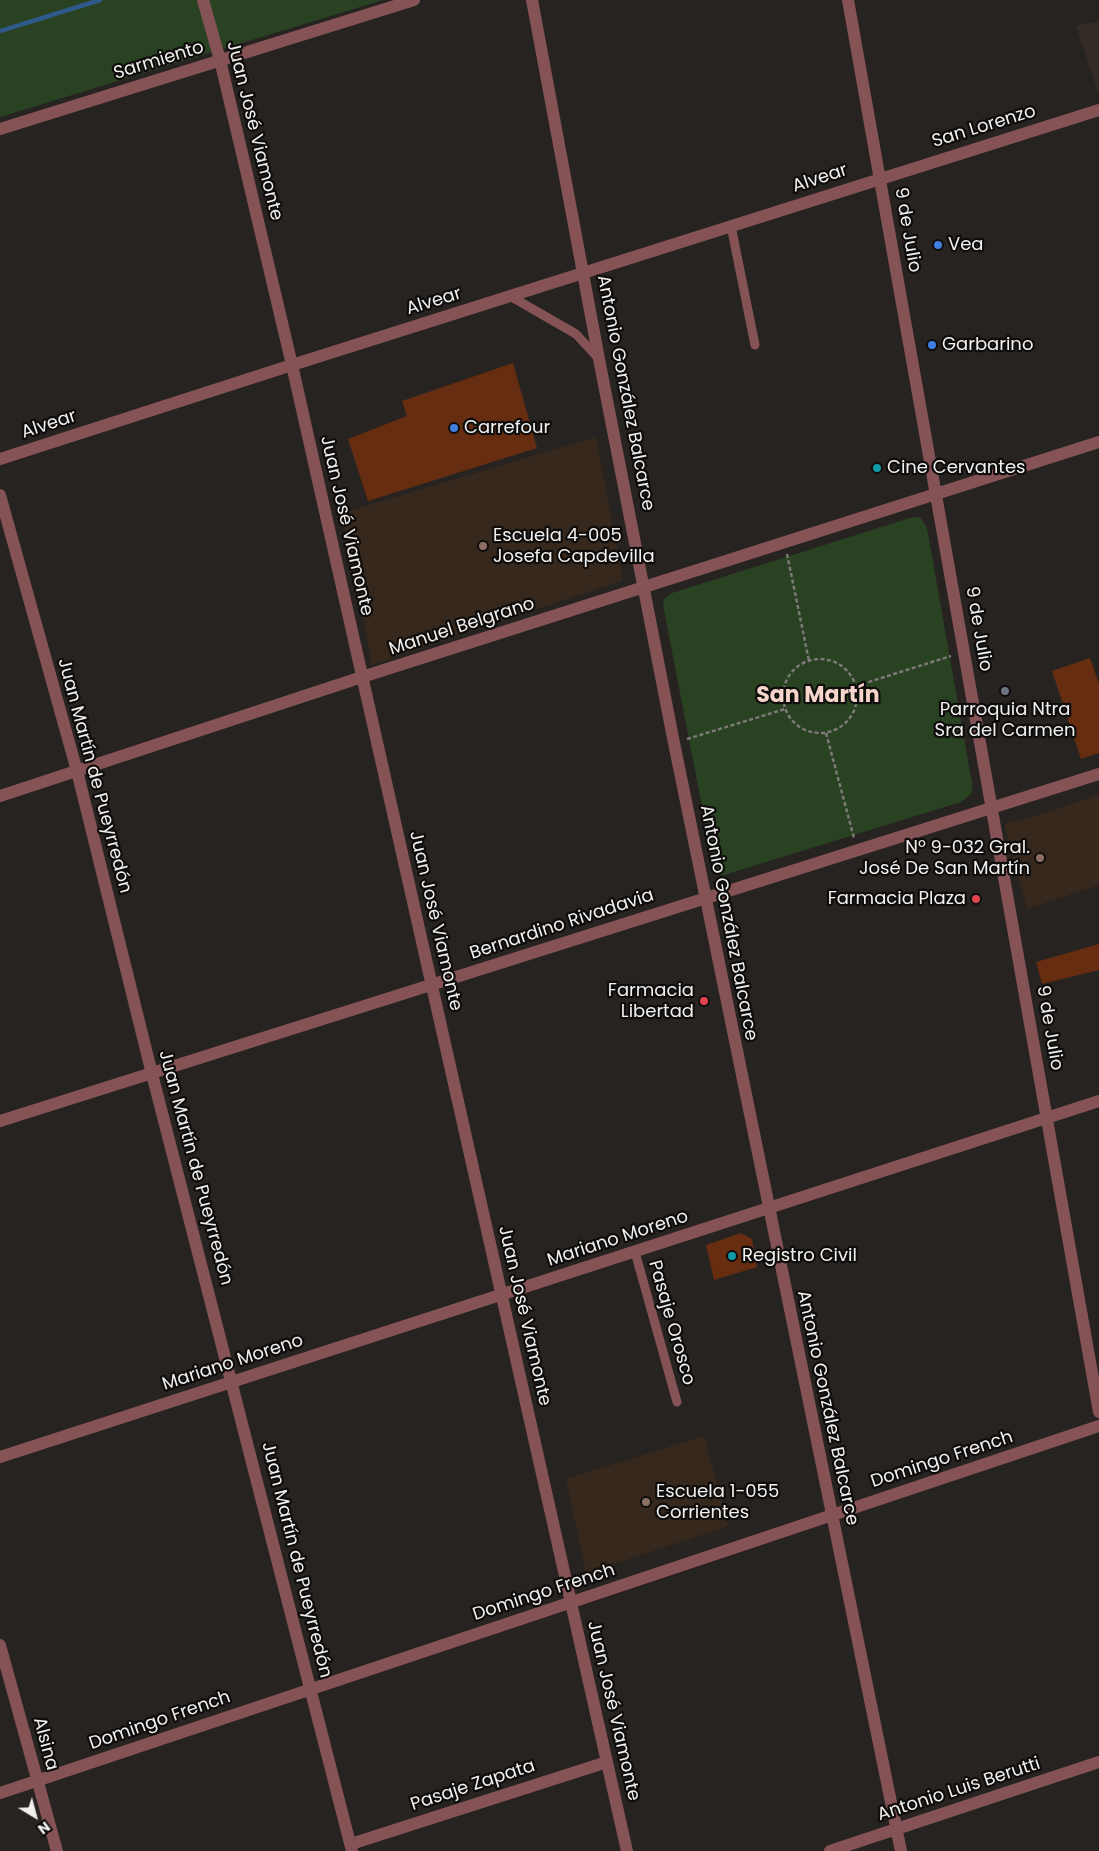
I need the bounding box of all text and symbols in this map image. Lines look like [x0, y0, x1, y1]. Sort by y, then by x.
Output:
street label: Sarmiento [111, 37, 207, 85]
street label: Juan José Viamonte [221, 39, 287, 223]
street label: San Lorenzo [929, 101, 1039, 153]
street label: Alvear [790, 160, 850, 198]
street label: 9 de Julio [889, 186, 925, 274]
place label: Vea [948, 234, 983, 256]
marker: Vea [932, 239, 944, 251]
street label: Antonio González Balcarce [592, 273, 658, 513]
street label: Alvear [404, 283, 464, 321]
place label: Garbarino [942, 334, 1033, 356]
marker: Garbarino [926, 339, 938, 351]
street label: Alvear [19, 406, 79, 444]
place label: Carrefour [464, 417, 550, 439]
marker: Carrefour [448, 422, 460, 434]
street label: Juan José Viamonte [315, 434, 377, 618]
place label: Cine Cervantes [887, 457, 1025, 479]
marker: Cine Cervantes [871, 462, 883, 474]
place label: Escuela 4-005 Josefa Capdevilla [493, 525, 655, 568]
marker: Escuela 4-005 Josefa Capdevilla [477, 540, 489, 552]
street label: 9 de Julio [960, 585, 996, 673]
street label: Manuel Belgrano [386, 593, 538, 661]
street label: Juan Martín de Pueyrredón [52, 656, 136, 896]
district label: San Martín [756, 683, 880, 709]
marker: Parroquia Ntra Sra del Carmen [999, 685, 1011, 697]
place label: Parroquia Ntra Sra del Carmen [935, 699, 1075, 742]
street label: Antonio González Balcarce [695, 803, 761, 1043]
street label: Juan José Viamonte [404, 829, 466, 1013]
place label: Nº 9-032 Gral. José De San Martín [859, 837, 1030, 880]
marker: Nº 9-032 Gral. José De San Martín [1034, 852, 1046, 864]
street label: Bernardino Rivadavia [467, 885, 657, 965]
place label: Farmacia Plaza [828, 888, 966, 910]
marker: Farmacia Plaza [970, 893, 982, 905]
place label: Farmacia Libertad [608, 980, 694, 1022]
street label: 9 de Julio [1031, 984, 1067, 1072]
marker: Farmacia Libertad [698, 995, 710, 1007]
street label: Juan Martín de Pueyrredón [153, 1048, 237, 1288]
street label: Mariano Moreno [545, 1206, 691, 1272]
street label: Juan José Viamonte [493, 1224, 555, 1408]
place label: Registro Civil [742, 1245, 857, 1267]
marker: Registro Civil [726, 1250, 738, 1262]
street label: Pasaje Orosco [643, 1258, 699, 1388]
street label: Antonio González Balcarce [792, 1289, 862, 1527]
street label: Mariano Moreno [160, 1330, 306, 1396]
street label: Domingo French [868, 1427, 1016, 1493]
street label: Juan Martín de Pueyrredón [256, 1440, 336, 1680]
place label: Escuela 1-055 Corrientes [656, 1481, 779, 1524]
marker: Escuela 1-055 Corrientes [640, 1496, 652, 1508]
street label: Domingo French [470, 1560, 618, 1626]
street label: Juan José Viamonte [582, 1619, 644, 1803]
street label: Domingo French [86, 1687, 234, 1755]
street label: Alsina [28, 1715, 62, 1773]
street label: Antonio Luis Berutti [875, 1753, 1043, 1827]
street label: Pasaje Zapata [408, 1756, 538, 1816]
north arrow [10, 1791, 60, 1841]
text: N [34, 1817, 54, 1839]

